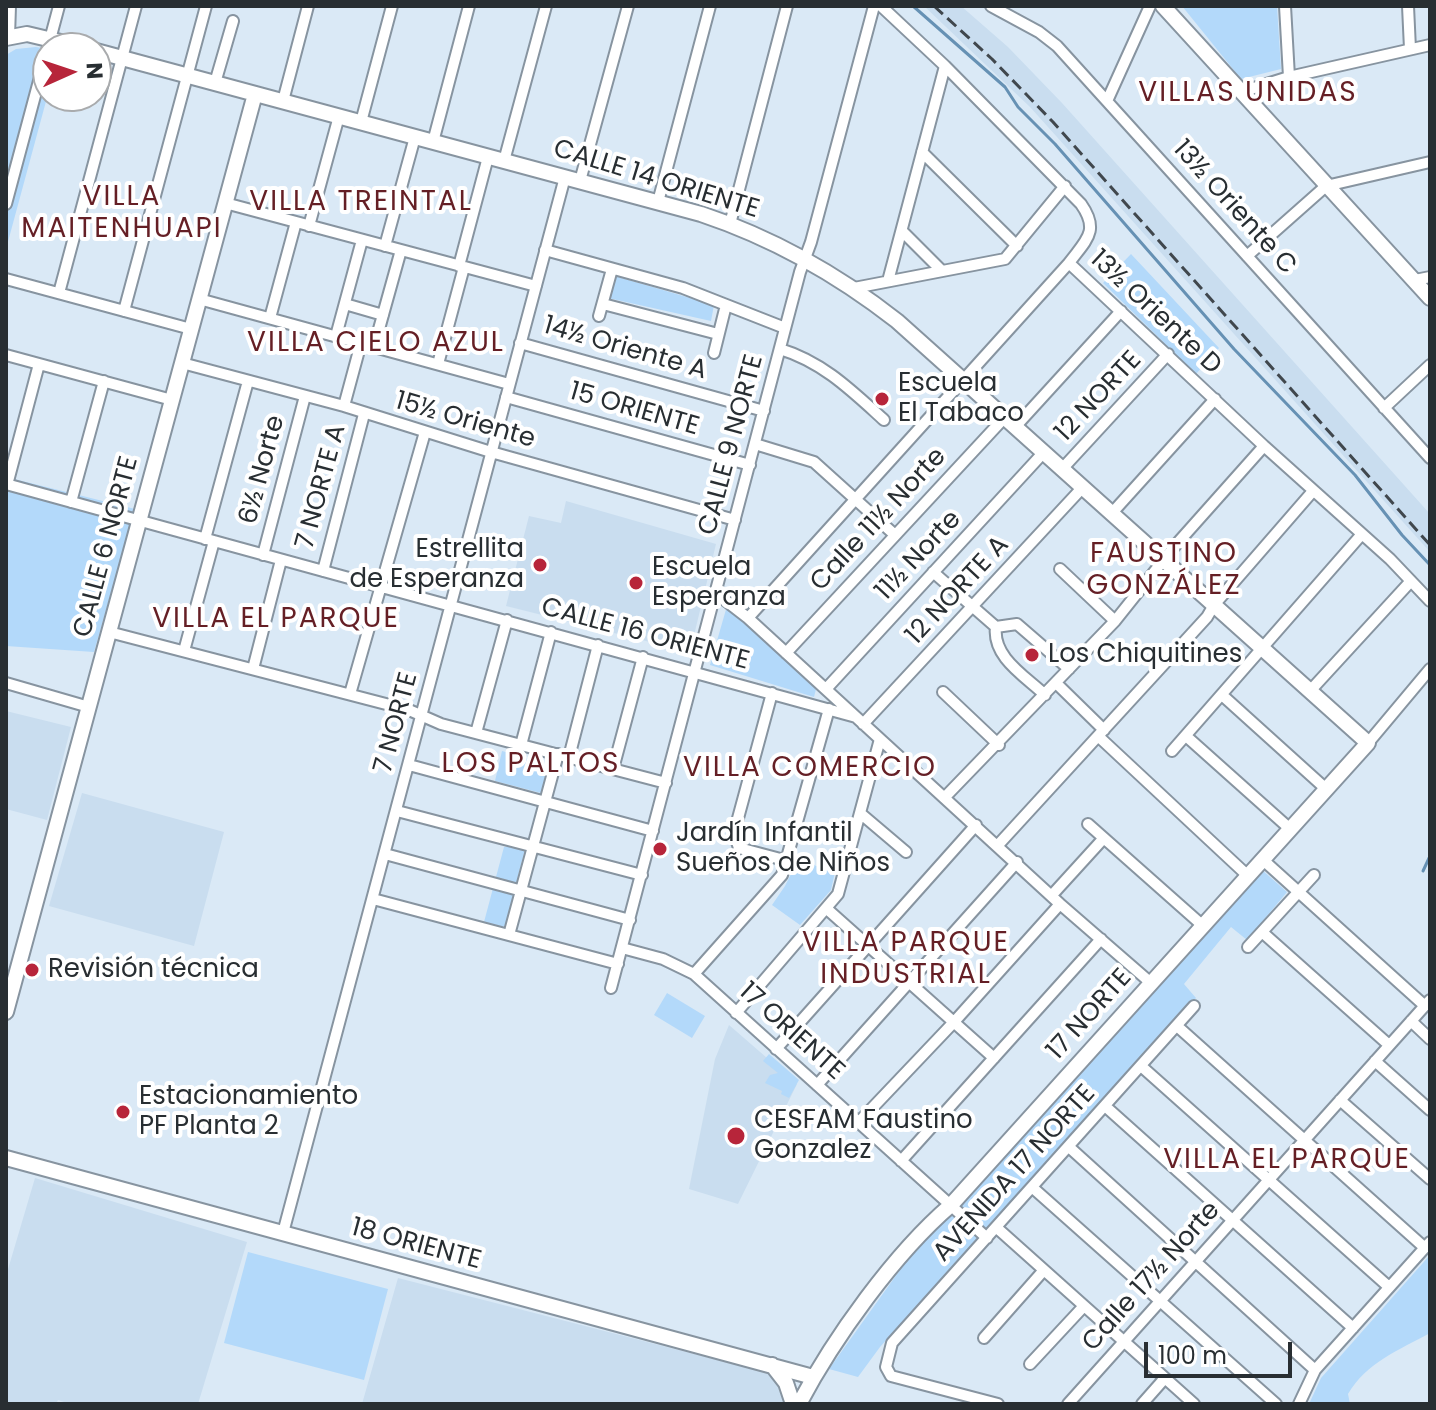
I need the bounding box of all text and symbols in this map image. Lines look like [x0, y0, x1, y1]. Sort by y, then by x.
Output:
north arrow [32, 32, 112, 112]
text: N [79, 62, 110, 80]
district label: VILLAS UNIDAS [1138, 77, 1358, 111]
street label: CALLE 14 ORIENTE [549, 134, 763, 226]
street label: 13½ Oriente C [1166, 134, 1302, 282]
district label: VILLA MAITENHUAPI [21, 181, 223, 247]
district label: VILLA TREINTAL [249, 186, 473, 220]
street label: 13½ Oriente D [1083, 244, 1227, 382]
street label: 14½ Oriente A [540, 311, 710, 387]
district label: VILLA CIELO AZUL [247, 327, 505, 361]
street label: 12 NORTE [1049, 345, 1149, 449]
street label: CALLE 9 NORTE [693, 351, 771, 539]
place label: Escuela El Tabaco [898, 368, 1024, 430]
street label: 15 ORIENTE [566, 377, 702, 443]
street label: 15½ Oriente [391, 386, 539, 456]
marker: Escuela El Tabaco [873, 390, 891, 408]
street label: 6½ Norte [234, 412, 292, 528]
street label: 7 NORTE A [290, 421, 354, 553]
street label: Calle 11½ Norte [805, 442, 953, 598]
street label: CALLE 6 NORTE [68, 453, 146, 641]
street label: 11½ Norte [870, 505, 968, 607]
street label: 12 NORTE A [900, 530, 1016, 652]
place label: Estrellita de Esperanza [349, 534, 524, 596]
district label: FAUSTINO GONZÁLEZ [1086, 538, 1242, 604]
place label: Escuela Esperanza [652, 552, 786, 614]
marker: Estrellita de Esperanza [531, 556, 549, 574]
marker: Escuela Esperanza [627, 574, 645, 592]
street label: CALLE 16 ORIENTE [538, 592, 752, 678]
district label: VILLA EL PARQUE [152, 603, 400, 637]
place label: Los Chiquitines [1048, 639, 1242, 671]
marker: Los Chiquitines [1023, 646, 1041, 664]
street label: 7 NORTE [369, 669, 425, 777]
district label: LOS PALTOS [442, 748, 620, 782]
district label: VILLA COMERCIO [683, 752, 937, 786]
place label: Jardín Infantil Sueños de Niños [676, 818, 890, 880]
marker: Jardín Infantil Sueños de Niños [651, 840, 669, 858]
district label: VILLA PARQUE INDUSTRIAL [802, 927, 1010, 993]
place label: Revisión técnica [48, 954, 259, 986]
marker: Revisión técnica [23, 961, 41, 979]
street label: 17 NORTE [1041, 963, 1139, 1067]
street label: 17 ORIENTE [732, 977, 850, 1087]
street label: AVENIDA 17 NORTE [927, 1079, 1103, 1269]
place label: Estacionamiento PF Planta 2 [139, 1081, 358, 1142]
marker: Estacionamiento PF Planta 2 [114, 1103, 132, 1121]
place label: CESFAM Faustino Gonzalez [754, 1105, 973, 1166]
marker: CESFAM Faustino Gonzalez [725, 1125, 747, 1147]
district label: VILLA EL PARQUE [1163, 1144, 1411, 1178]
street label: Calle 17½ Norte [1077, 1196, 1227, 1358]
street label: 18 ORIENTE [348, 1213, 484, 1277]
scale bar [1148, 1326, 1296, 1376]
text: 100 m [1158, 1339, 1227, 1372]

